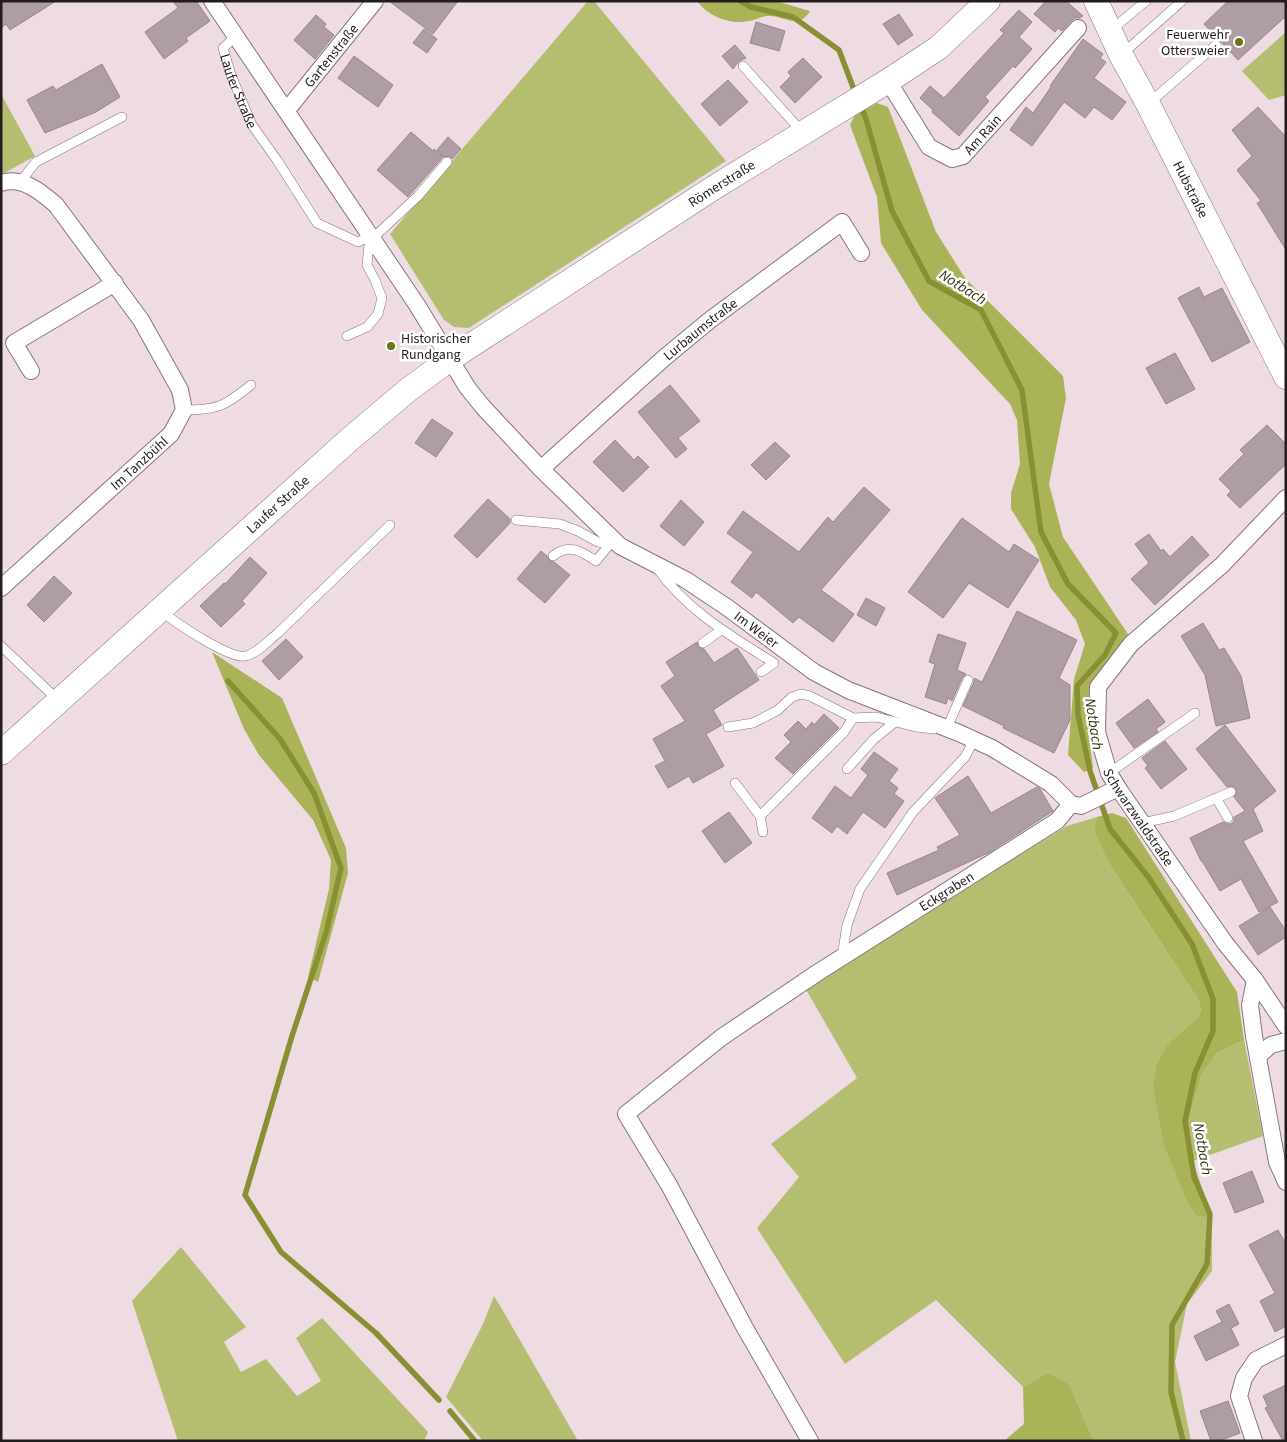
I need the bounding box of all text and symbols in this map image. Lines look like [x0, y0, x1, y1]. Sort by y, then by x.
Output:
street label: Gartenstraße [300, 20, 364, 92]
place label: Feuerwehr Ottersweier [1161, 25, 1229, 61]
marker: Feuerwehr Ottersweier [1233, 36, 1245, 48]
street label: Laufer Straße [214, 52, 261, 132]
street label: Am Rain [960, 111, 1007, 160]
street label: Römerstraße [685, 156, 759, 213]
street label: Hubstraße [1167, 158, 1213, 222]
water label: Notbach [935, 265, 991, 310]
street label: Lurbaumstraße [659, 294, 742, 366]
place label: Historischer Rundgang [401, 329, 471, 365]
marker: Historischer Rundgang [385, 340, 397, 352]
street label: Im Tanzbühl [106, 432, 173, 495]
street label: Laufer Straße [242, 471, 314, 539]
street label: Im Weier [730, 607, 783, 654]
water label: Notbach [1079, 697, 1108, 752]
street label: Schwarzwaldstraße [1097, 766, 1178, 871]
street label: Eckgraben [916, 867, 978, 917]
water label: Notbach [1188, 1122, 1217, 1177]

